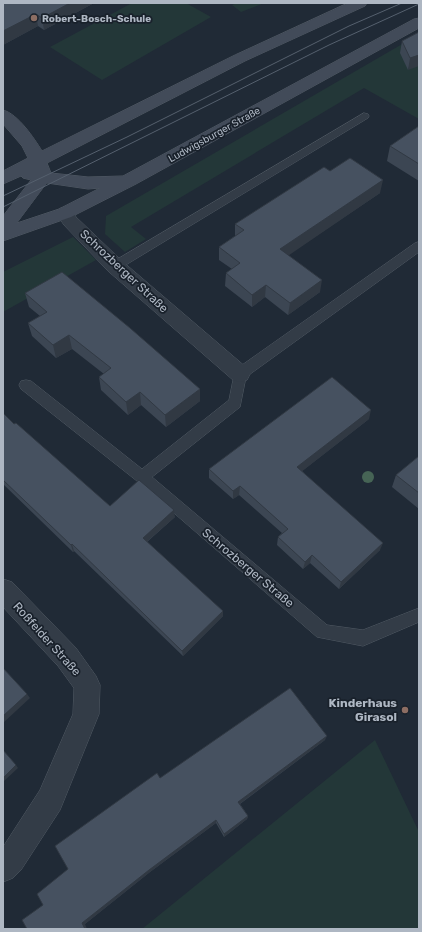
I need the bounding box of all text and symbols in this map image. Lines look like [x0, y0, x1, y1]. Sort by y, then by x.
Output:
marker: Robert-Bosch-Schule [29, 13, 39, 23]
place label: Robert-Bosch-Schule [42, 13, 151, 25]
street label: Ludwigsburger Straße [166, 104, 263, 165]
street label: Schrozberger Straße [77, 227, 171, 316]
street label: Schrozberger Straße [199, 526, 297, 611]
street label: Roßfelder Straße [10, 599, 84, 679]
place label: Kinderhaus Girasol [329, 696, 397, 724]
marker: Kinderhaus Girasol [400, 705, 410, 715]

